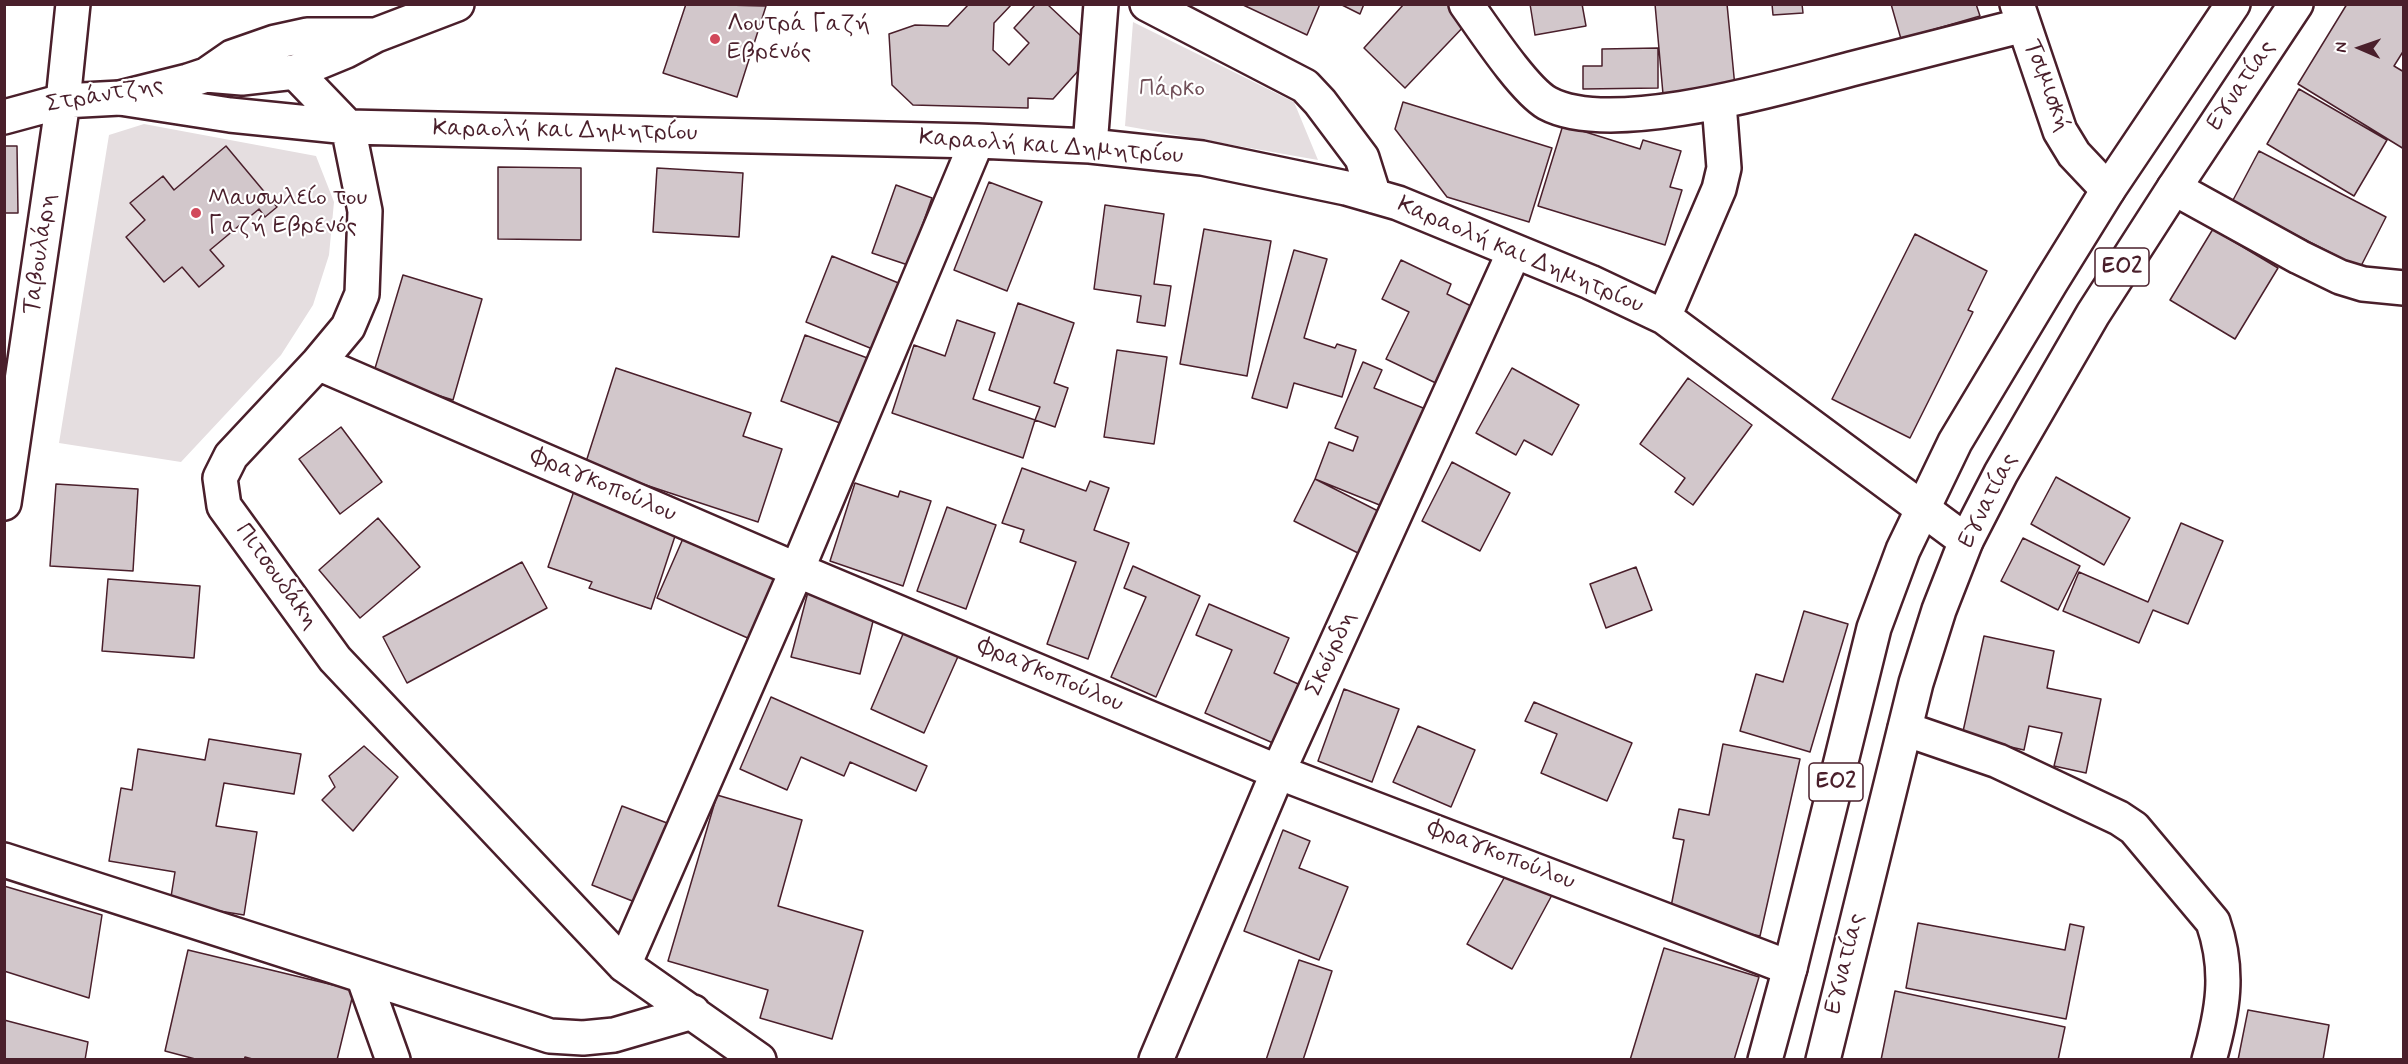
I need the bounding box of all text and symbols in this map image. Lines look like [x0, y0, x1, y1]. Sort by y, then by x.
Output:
place label: Λουτρά Γαζή Εβρενός [727, 11, 870, 67]
north arrow [2330, 18, 2390, 78]
marker: Λουτρά Γαζή Εβρενός [708, 32, 722, 46]
street label: Εγνατίας [2201, 35, 2283, 137]
street label: Τσιμισκή [2016, 36, 2076, 136]
text: N [2331, 42, 2352, 53]
street label: Στράντζης [44, 72, 166, 120]
park label: Πάρκο [1139, 76, 1205, 104]
street label: Καραολή και Δημητρίου [432, 115, 698, 149]
street label: Καραολή και Δημητρίου [918, 124, 1184, 172]
place label: Μαυσωλείο του Γαζή Εβρενός [208, 185, 367, 241]
street label: Καραολή και Δημητρίου [1393, 191, 1647, 321]
street label: Ταβουλάρη [18, 192, 64, 316]
marker: Μαυσωλείο του Γαζή Εβρενός [189, 206, 203, 220]
road number: ΕΟ2 [2095, 248, 2149, 286]
street label: Φραγκοπούλου [526, 442, 680, 530]
street label: Εγνατίας [1953, 449, 2025, 553]
street label: Πιτσουδάκη [228, 518, 324, 636]
street label: Σκούρδη [1301, 607, 1363, 701]
street label: Φραγκοπούλου [973, 632, 1127, 720]
road number: ΕΟ2 [1809, 763, 1863, 801]
street label: Φραγκοπούλου [1423, 815, 1579, 897]
street label: Εγνατίας [1820, 911, 1872, 1017]

